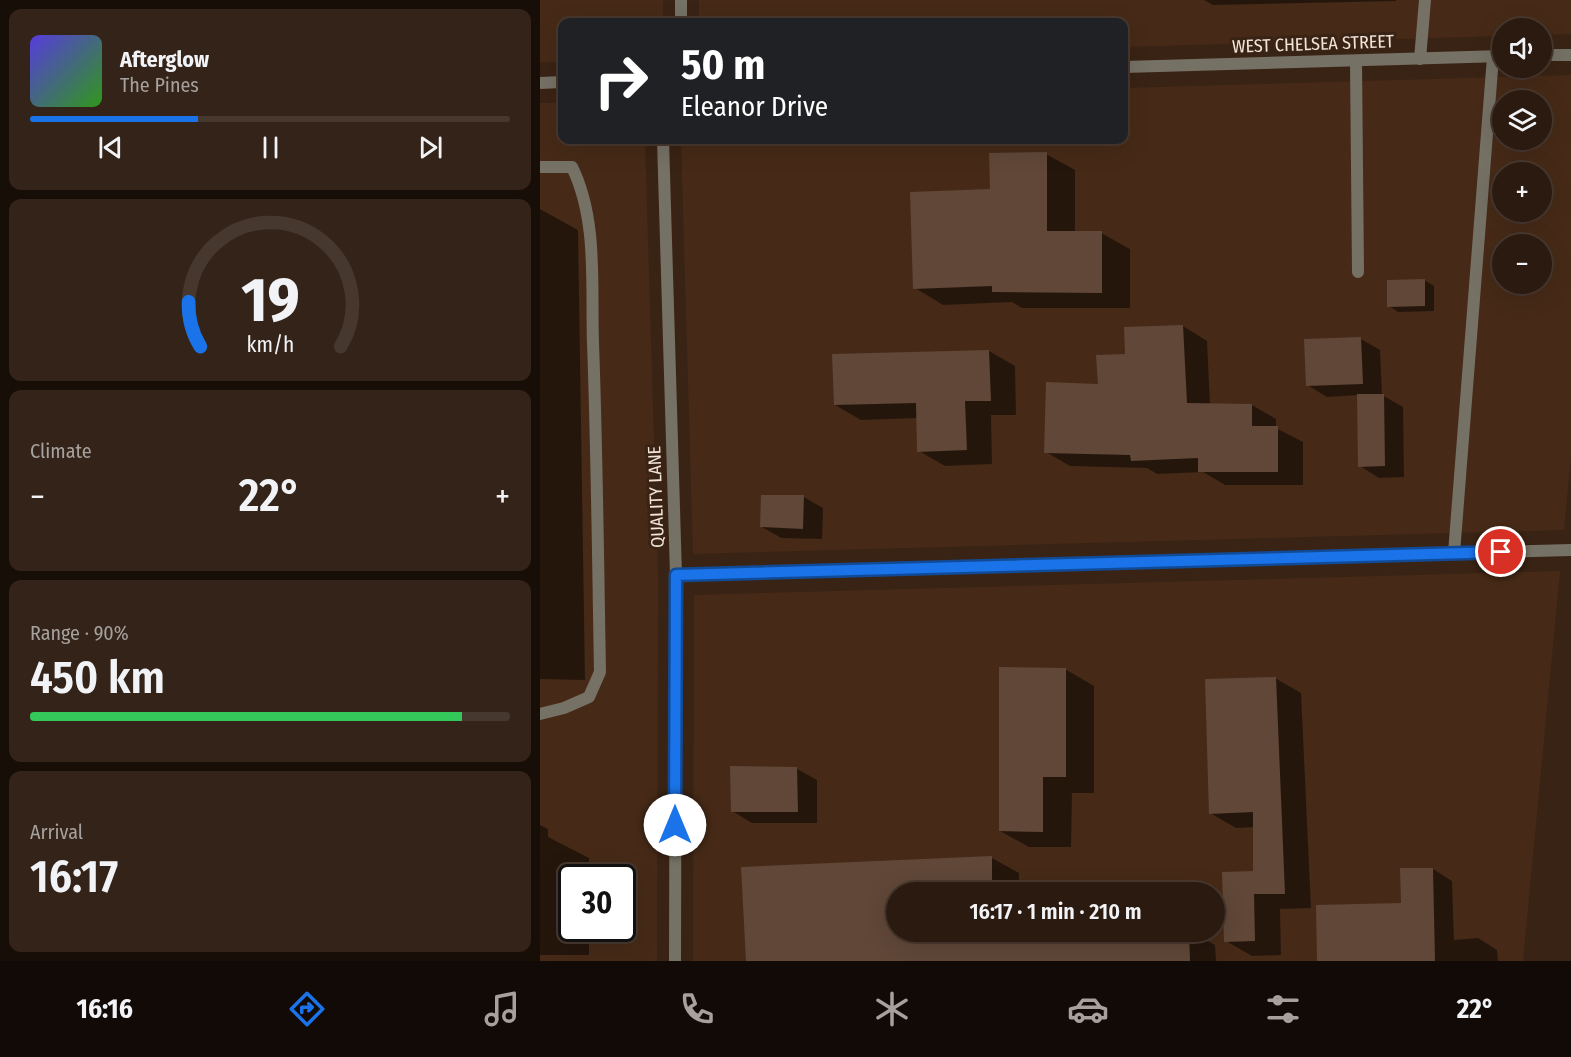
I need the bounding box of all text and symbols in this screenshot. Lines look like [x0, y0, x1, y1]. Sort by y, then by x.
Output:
map controls [1492, 18, 1552, 294]
button: sound [1492, 18, 1552, 78]
street label: WEST CHELSEA STREET [1232, 30, 1395, 58]
text: 50 m [681, 40, 765, 90]
icon: right [582, 42, 660, 120]
text: Afterglow [120, 46, 209, 73]
text: The Pines [120, 73, 199, 97]
button: layers [1492, 90, 1552, 150]
text: Eleanor Drive [681, 91, 828, 123]
icon: previous [94, 131, 127, 164]
icon: pause [254, 131, 287, 164]
icon: next [414, 131, 447, 164]
button: + [1492, 162, 1552, 222]
button: − [1492, 234, 1552, 294]
text: 19 [241, 263, 299, 338]
text: km/h [246, 333, 294, 359]
text: Climate [30, 439, 92, 463]
street label: QUALITY LANE [643, 446, 669, 548]
text: 22° [239, 469, 301, 523]
text: − [30, 477, 45, 517]
text: + [495, 477, 510, 517]
pin [1475, 526, 1526, 577]
icon: arrive [1484, 535, 1517, 568]
text: Range · 90% [30, 621, 129, 645]
text: 450 km [30, 651, 165, 705]
position arrow [643, 793, 707, 857]
text: Arrival [30, 820, 83, 844]
text: 16:17 [30, 850, 118, 904]
speed limit sign: 30 [558, 864, 636, 942]
text: 16:17 · 1 min · 210 m [969, 898, 1142, 925]
icon: directions [286, 988, 328, 1030]
icon: music [481, 988, 523, 1030]
icon: phone [676, 988, 718, 1030]
icon: climate [871, 988, 913, 1030]
icon: car [1067, 988, 1109, 1030]
icon: filters [1262, 988, 1304, 1030]
text: 16:16 [77, 993, 133, 1025]
text: 22° [1457, 993, 1494, 1025]

